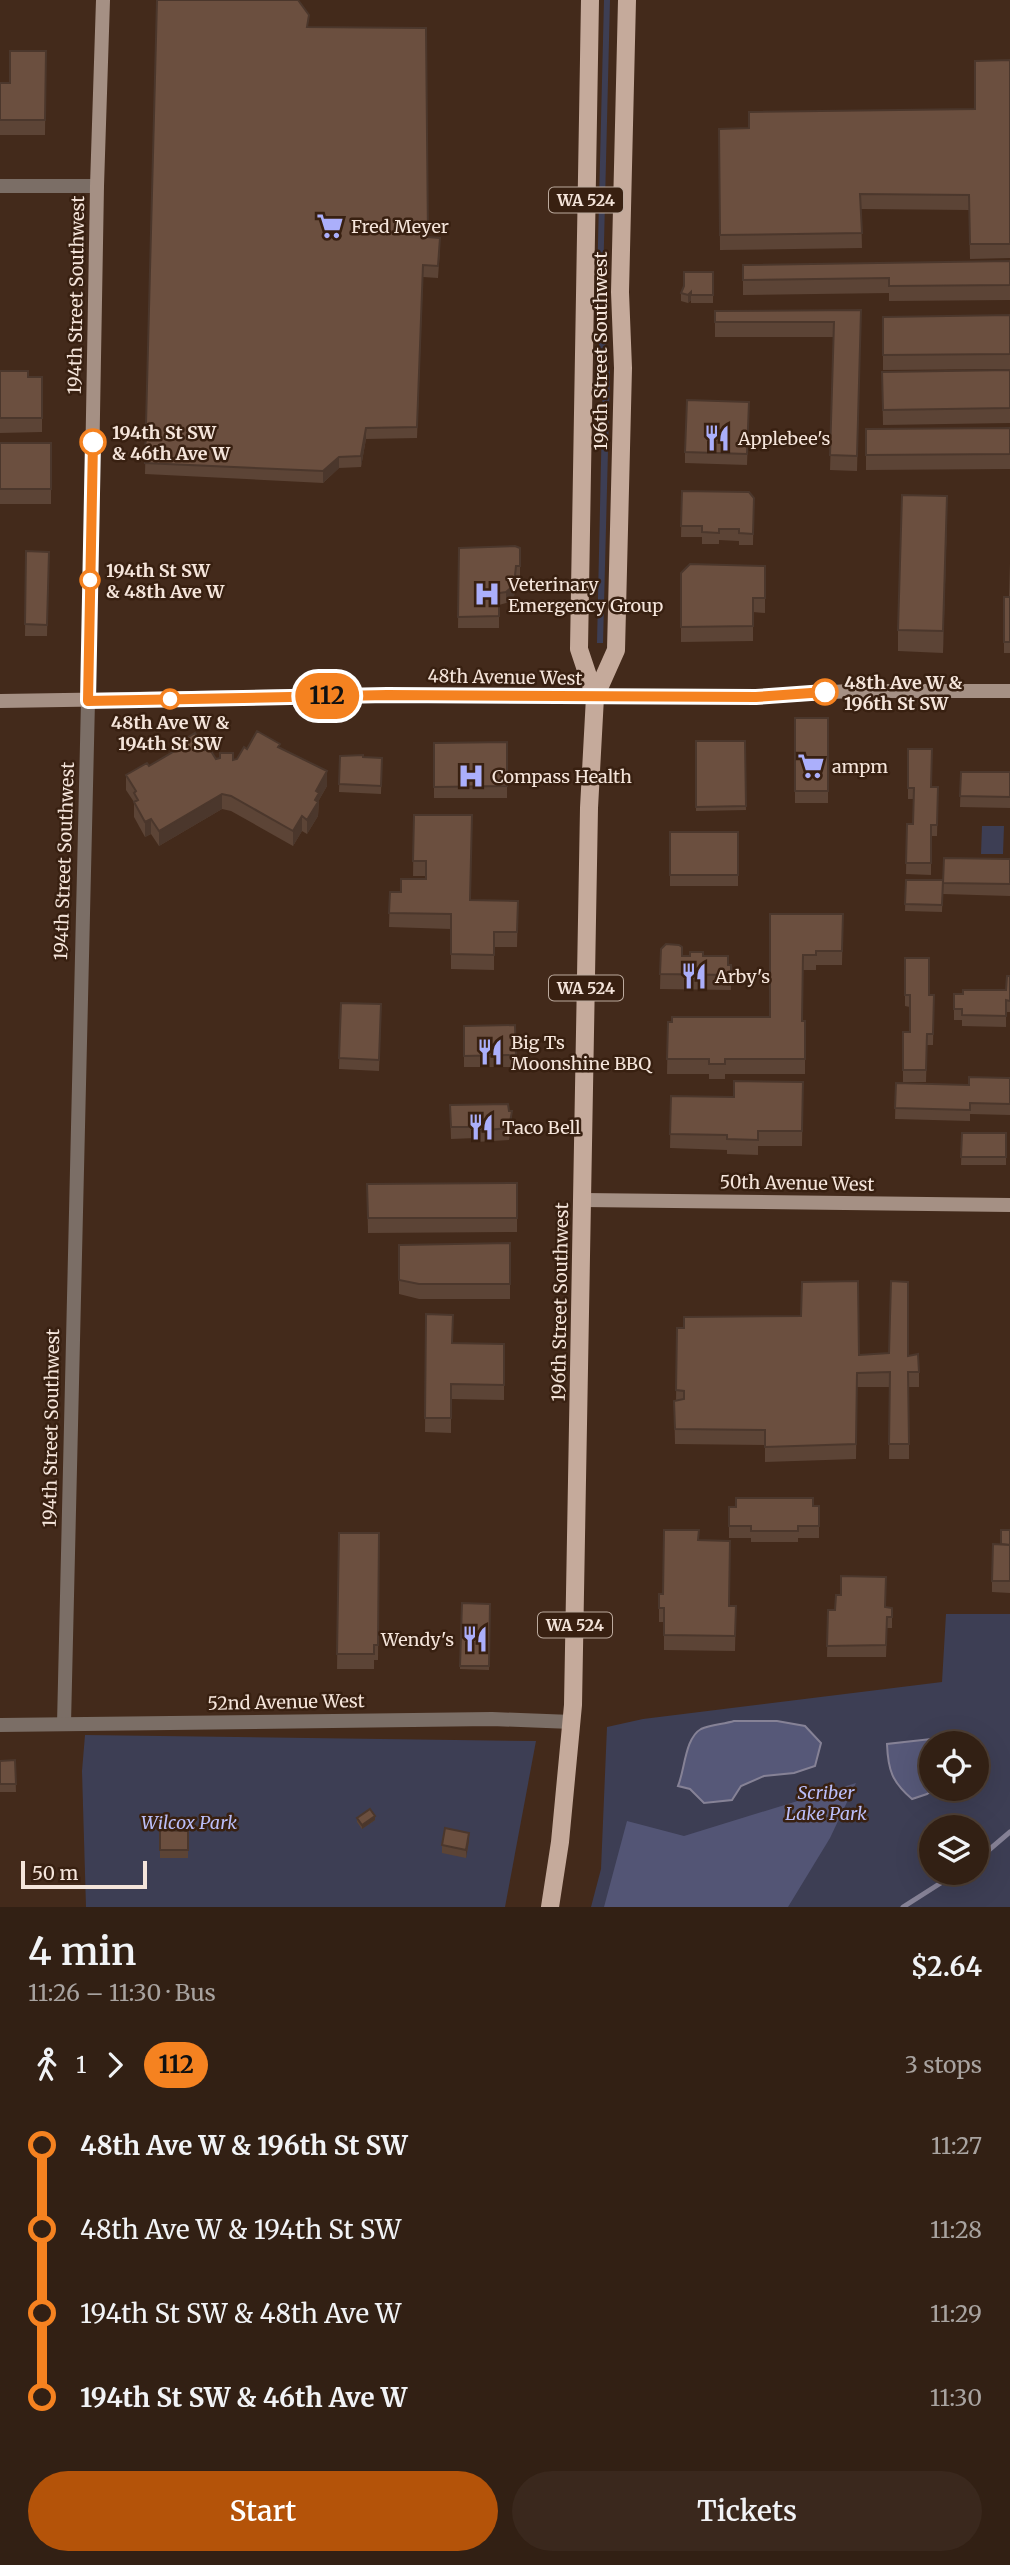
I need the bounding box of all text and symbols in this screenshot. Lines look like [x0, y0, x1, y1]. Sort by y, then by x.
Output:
road number: WA 524 [549, 188, 623, 212]
street label: 194th Street Southwest [63, 195, 89, 395]
supermarket icon: Fred Meyer [315, 211, 345, 241]
place label: Fred Meyer [351, 215, 449, 238]
street label: 196th Street Southwest [589, 251, 612, 451]
place label: 194th St SW & 46th Ave W [112, 421, 231, 465]
restaurant icon: Applebee's [702, 423, 732, 453]
place label: Applebee's [737, 427, 831, 450]
marker: 194th St SW & 46th Ave W [80, 429, 106, 455]
place label: 194th St SW & 48th Ave W [106, 559, 225, 603]
marker: 194th St SW & 48th Ave W [80, 570, 100, 590]
place label: Veterinary Emergency Group [507, 573, 663, 617]
hospital icon: Veterinary Emergency Group [472, 579, 502, 609]
street label: 48th Avenue West [427, 664, 583, 690]
place label: 48th Ave W & 196th St SW [844, 671, 963, 715]
line badge: 112 [287, 673, 367, 719]
marker: 48th Ave W & 196th St SW [812, 679, 838, 705]
text: 112 [309, 680, 345, 711]
marker: 48th Ave W & 194th St SW [160, 689, 180, 709]
place label: 48th Ave W & 194th St SW [111, 711, 229, 755]
supermarket icon: ampm [796, 751, 826, 781]
place label: ampm [832, 755, 888, 778]
street label: 194th Street Southwest [49, 761, 79, 961]
hospital icon: Compass Health [456, 761, 486, 791]
place label: Compass Health [492, 765, 632, 788]
restaurant icon: Arby's [679, 961, 709, 991]
place label: Arby's [714, 965, 770, 988]
road number: WA 524 [549, 976, 623, 1000]
place label: Big Ts Moonshine BBQ [511, 1031, 653, 1075]
restaurant icon: Big Ts Moonshine BBQ [475, 1037, 505, 1067]
restaurant icon: Taco Bell [466, 1112, 496, 1142]
place label: Taco Bell [502, 1116, 581, 1139]
street label: 50th Avenue West [719, 1170, 875, 1196]
street label: 196th Street Southwest [547, 1202, 573, 1402]
street label: 194th Street Southwest [38, 1328, 64, 1528]
road number: WA 524 [538, 1612, 612, 1638]
restaurant icon: Wendy's [460, 1624, 490, 1654]
place label: Wendy's [380, 1628, 454, 1651]
street label: 52nd Avenue West [207, 1689, 365, 1715]
map controls [919, 1731, 989, 1885]
button: locate [919, 1731, 989, 1801]
park label: Scriber Lake Park [785, 1781, 867, 1825]
park label: Wilcox Park [141, 1811, 237, 1834]
button: layers [919, 1815, 989, 1885]
scale bar [21, 1858, 147, 1890]
text: 50 m [32, 1861, 78, 1885]
text: 4 min [28, 1928, 137, 1975]
text: $2.64 [911, 1950, 982, 1983]
text: 11:26 – 11:30 · Bus [28, 1978, 216, 2007]
icon: walk [28, 2046, 66, 2084]
icon: forward [96, 2046, 134, 2084]
text: 112 [158, 2049, 194, 2080]
text: 1 [76, 2050, 86, 2079]
text: 3 stops [905, 2050, 982, 2079]
text: 48th Ave W & 196th St SW [80, 2129, 408, 2162]
text: 11:27 [931, 2131, 982, 2160]
text: 48th Ave W & 194th St SW [80, 2213, 401, 2246]
text: 11:28 [930, 2215, 982, 2244]
text: 194th St SW & 48th Ave W [80, 2297, 401, 2330]
text: 11:29 [930, 2299, 982, 2328]
text: 194th St SW & 46th Ave W [80, 2381, 407, 2414]
text: 11:30 [930, 2383, 982, 2412]
button: Start [28, 2471, 498, 2551]
button: Tickets [512, 2471, 982, 2551]

